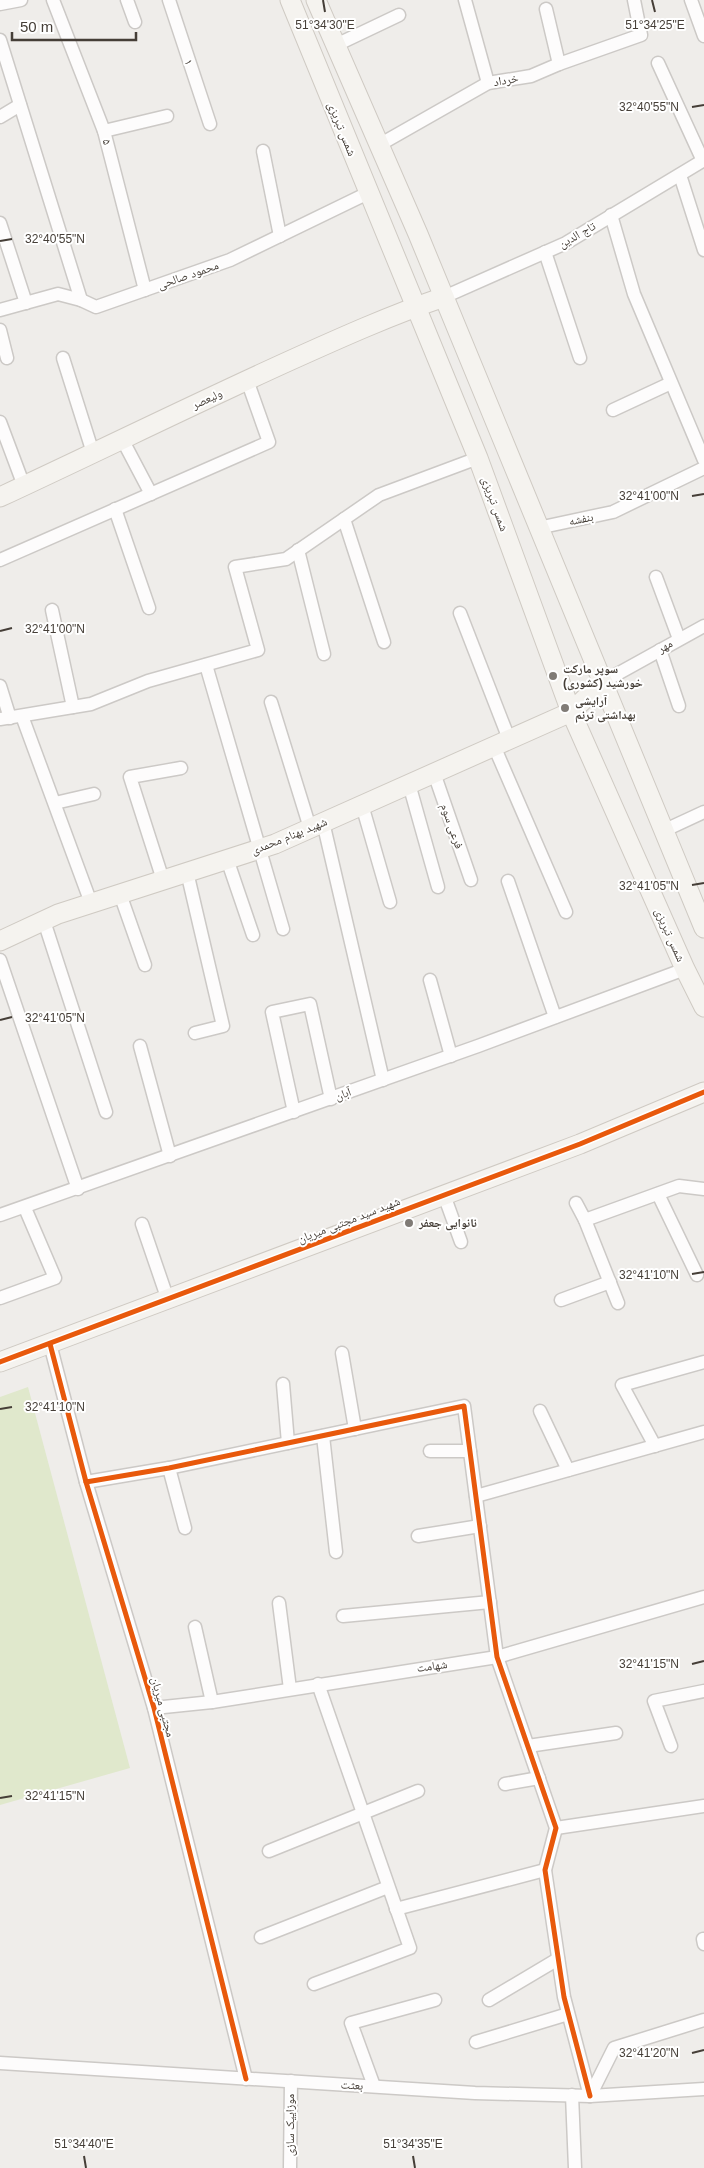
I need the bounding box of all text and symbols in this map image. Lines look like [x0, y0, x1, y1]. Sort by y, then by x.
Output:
scale bar [12, 10, 136, 42]
text: 50 m [20, 18, 53, 35]
text: 51°34'30"E [295, 18, 355, 32]
text: 51°34'25"E [625, 18, 685, 32]
street label: ۱ [182, 57, 196, 67]
street label: خرداد [492, 71, 520, 89]
street label: شمس تبریزی [324, 100, 359, 158]
text: 32°40'55"N [619, 100, 679, 114]
street label: ۵ [100, 138, 114, 146]
street label: تاج الدین [556, 219, 598, 251]
text: 32°40'55"N [25, 232, 85, 246]
street label: محمود صالحی [156, 258, 220, 292]
street label: ولیعصر [189, 386, 224, 413]
street label: شمس تبریزی [478, 475, 511, 534]
text: 32°41'00"N [619, 489, 679, 503]
street label: بنفشه [567, 510, 595, 529]
text: 32°41'00"N [25, 622, 85, 636]
street label: مهر [654, 636, 675, 656]
place label: سوپر مارکت خورشید (کشوری) [563, 662, 643, 691]
marker: سوپر مارکت خورشید (کشوری) [547, 670, 559, 682]
place label: آرایشی بهداشتی ترنم [575, 694, 635, 723]
marker: آرایشی بهداشتی ترنم [559, 702, 571, 714]
street label: فرعی سوم [437, 802, 466, 851]
street label: شهید بهنام محمدی [249, 814, 330, 859]
text: 32°41'05"N [619, 879, 679, 893]
street label: شمس تبریزی [652, 906, 688, 964]
text: 32°41'05"N [25, 1011, 85, 1025]
street label: آبان [333, 1084, 354, 1104]
street label: شهید سید مجتبی میریان [296, 1194, 402, 1246]
place label: نانوایی جعفر [418, 1216, 477, 1231]
marker: نانوایی جعفر [403, 1217, 415, 1229]
text: 32°41'10"N [619, 1268, 679, 1282]
text: 32°41'10"N [25, 1400, 85, 1414]
street label: شهامت [416, 1657, 448, 1675]
text: 32°41'15"N [619, 1657, 679, 1671]
street label: مجتبی میریان [148, 1675, 178, 1739]
text: 32°41'15"N [25, 1789, 85, 1803]
text: 32°41'20"N [619, 2046, 679, 2060]
street label: بعثت [340, 2077, 364, 2093]
street label: موزاییک سازی [283, 2094, 297, 2156]
text: 51°34'40"E [54, 2137, 114, 2151]
text: 51°34'35"E [383, 2137, 443, 2151]

